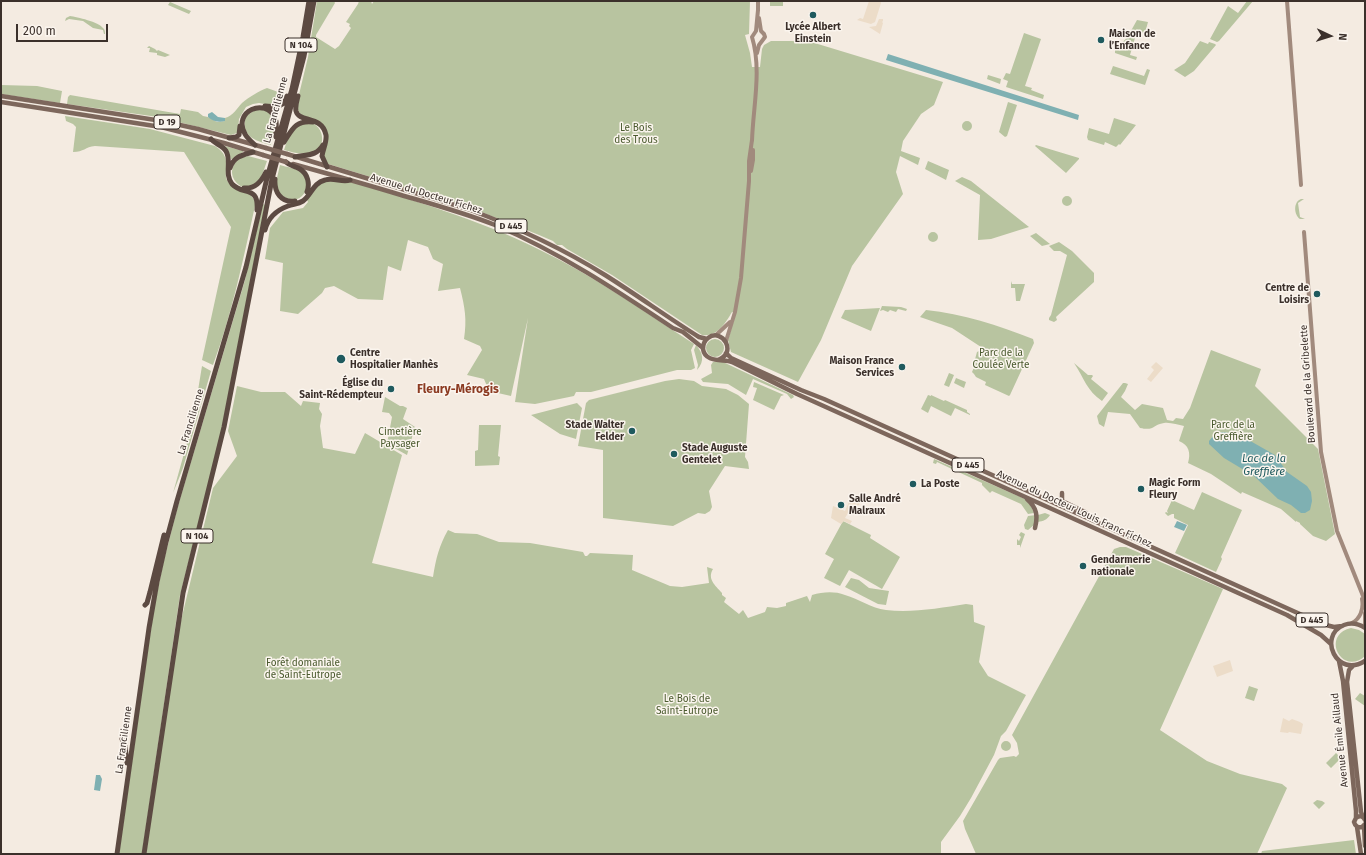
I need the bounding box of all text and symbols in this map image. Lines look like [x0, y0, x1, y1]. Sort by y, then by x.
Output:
marker: Lycée Albert Einstein [808, 10, 818, 20]
scale bar [18, 16, 110, 42]
north arrow [1310, 16, 1350, 56]
place label: Lycée Albert Einstein [785, 21, 841, 44]
text: 200 m [23, 24, 56, 38]
place label: Maison de l’Enfance [1109, 28, 1155, 52]
text: N [1336, 33, 1349, 41]
marker: Maison de l’Enfance [1096, 35, 1106, 45]
road number: N 104 [285, 38, 317, 52]
street label: La Francilienne [261, 75, 291, 145]
road number: D 19 [154, 115, 180, 129]
park label: Le Bois des Trous [614, 122, 658, 146]
street label: Avenue du Docteur Fichez [369, 171, 483, 217]
road number: D 445 [495, 219, 527, 233]
place label: Centre de Loisirs [1265, 282, 1309, 306]
marker: Centre de Loisirs [1312, 289, 1322, 299]
street label: Boulevard de la Gribelette [1298, 324, 1318, 444]
place label: Centre Hospitalier Manhès [350, 347, 438, 370]
park label: Parc de la Coulée Verte [972, 347, 1030, 370]
marker: Centre Hospitalier Manhès [335, 353, 347, 365]
place label: Maison France Services [829, 355, 894, 378]
marker: Maison France Services [897, 362, 907, 372]
place label: Église du Saint-Rédempteur [299, 377, 383, 400]
district label: Fleury-Mérogis [417, 383, 499, 397]
marker: Église du Saint-Rédempteur [386, 384, 396, 394]
street label: La Francilienne [175, 388, 207, 456]
place label: Stade Walter Felder [565, 419, 624, 442]
park label: Parc de la Greffière [1211, 419, 1255, 442]
park label: Cimetière Paysager [378, 426, 422, 450]
marker: Stade Walter Felder [627, 426, 637, 436]
place label: Stade Auguste Gentelet [682, 442, 748, 466]
marker: Stade Auguste Gentelet [669, 449, 679, 459]
water label: Lac de la Greffière [1242, 452, 1286, 478]
road number: D 445 [952, 458, 984, 472]
street label: Avenue du Docteur Louis Franc Fichez [995, 468, 1153, 550]
place label: Magic Form Fleury [1149, 477, 1201, 500]
place label: La Poste [921, 478, 959, 490]
marker: La Poste [908, 479, 918, 489]
marker: Magic Form Fleury [1136, 484, 1146, 494]
place label: Salle André Malraux [849, 493, 901, 516]
marker: Salle André Malraux [836, 500, 846, 510]
road number: N 104 [181, 529, 213, 543]
place label: Gendarmerie nationale [1091, 554, 1151, 578]
marker: Gendarmerie nationale [1078, 561, 1088, 571]
road number: D 445 [1296, 613, 1328, 627]
park label: Forêt domaniale de Saint-Eutrope [265, 657, 341, 680]
street label: Avenue Émile Aillaud [1329, 692, 1351, 788]
park label: Le Bois de Saint-Eutrope [656, 693, 718, 716]
street label: La Francilienne [113, 705, 135, 775]

